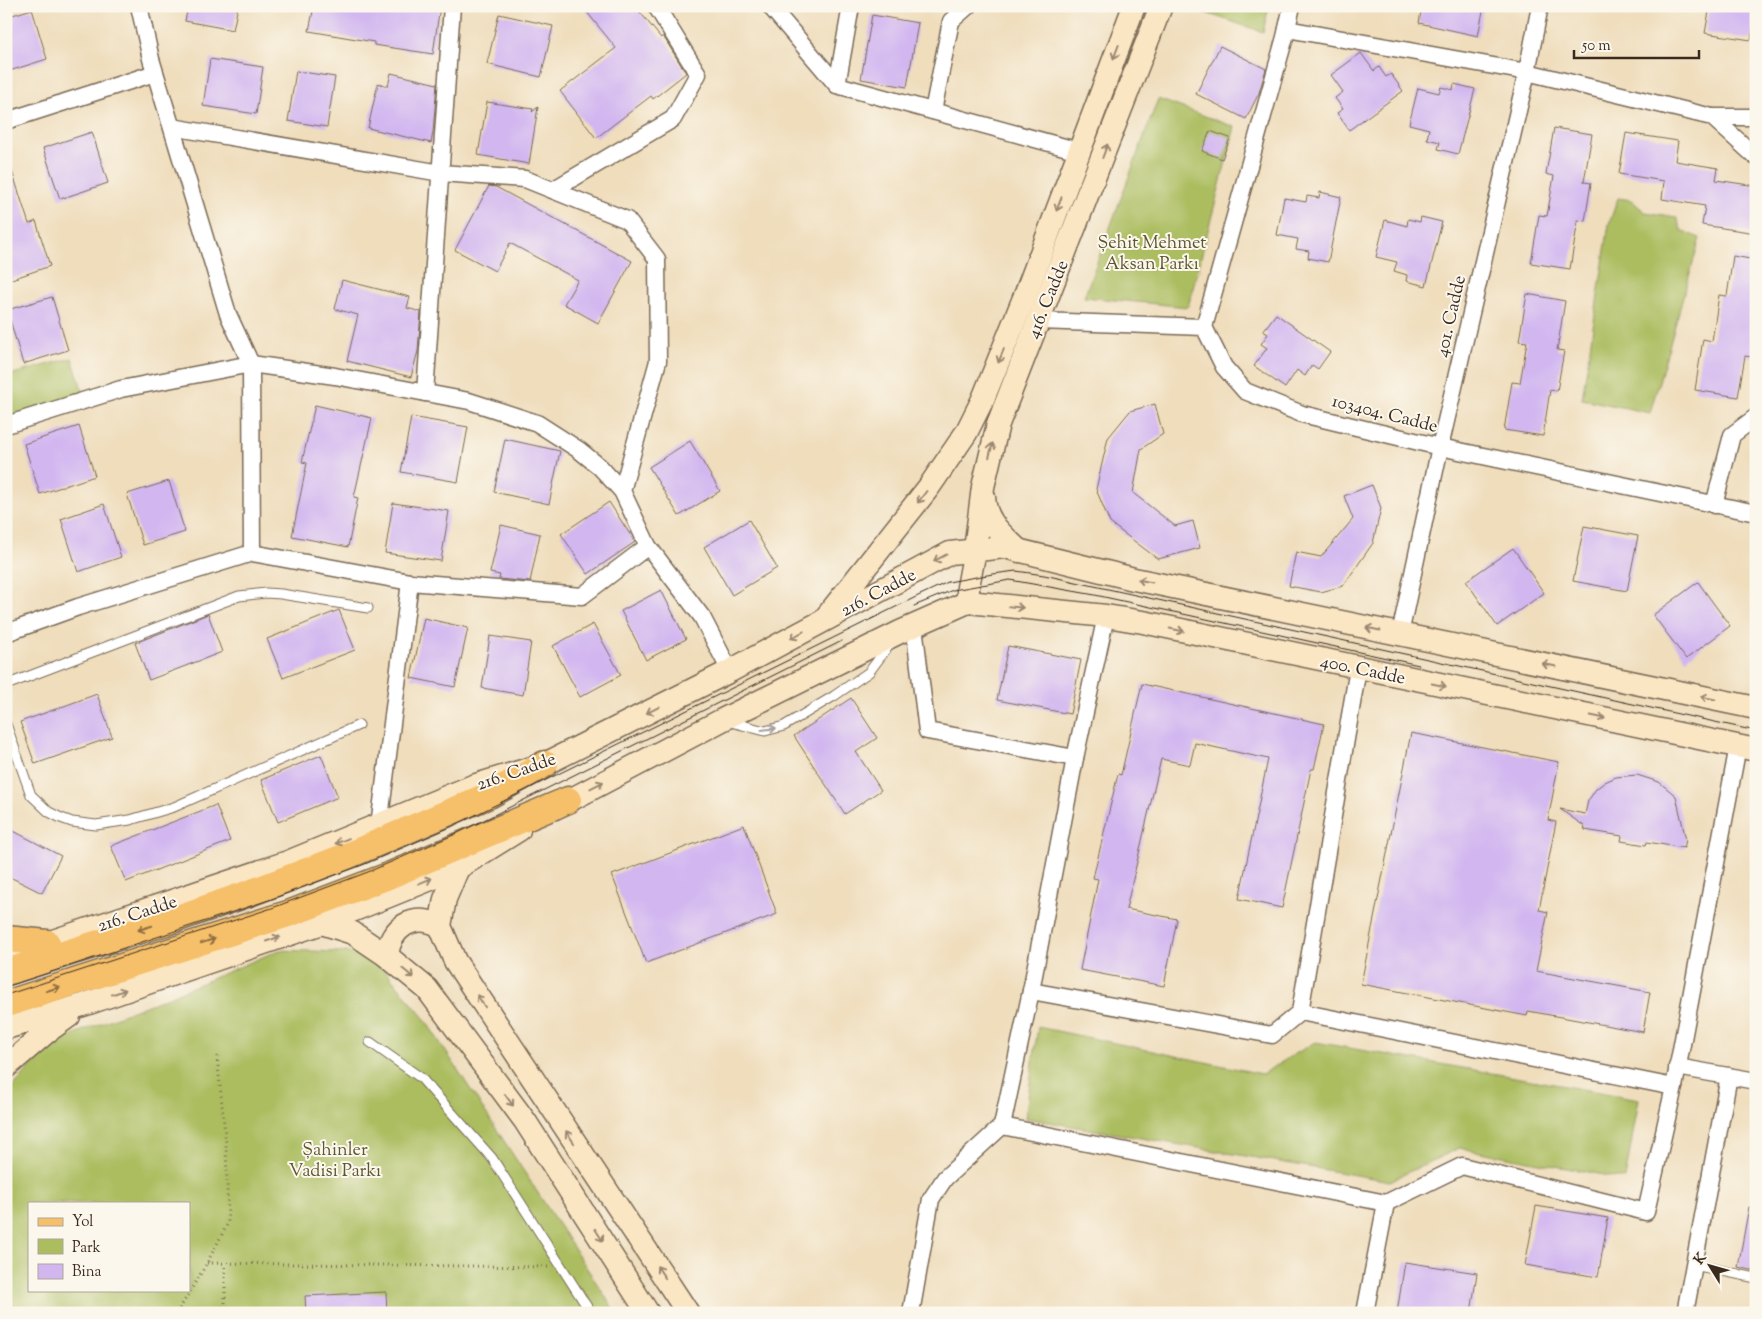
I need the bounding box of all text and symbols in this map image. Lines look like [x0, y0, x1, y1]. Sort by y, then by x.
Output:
scale bar [1574, 28, 1700, 60]
text: 50 m [1581, 36, 1611, 57]
one-way arrow [1111, 44, 1120, 59]
one-way arrow [1101, 144, 1111, 159]
one-way arrow [1054, 196, 1063, 211]
park label: Şehit Mehmet Aksan Parkı [1098, 231, 1206, 278]
street label: 416. Cadde [1021, 256, 1076, 343]
street label: 401. Cadde [1430, 273, 1474, 360]
one-way arrow [996, 348, 1005, 363]
street label: 103404. Cadde [1329, 389, 1440, 441]
one-way arrow [987, 442, 997, 458]
one-way arrow [916, 490, 927, 503]
one-way arrow [933, 554, 948, 564]
street label: 216. Cadde [837, 563, 921, 625]
one-way arrow [1137, 576, 1153, 586]
one-way arrow [1008, 602, 1024, 612]
one-way arrow [1365, 624, 1381, 633]
one-way arrow [1169, 625, 1185, 635]
one-way arrow [789, 630, 804, 640]
street label: 400. Cadde [1318, 649, 1408, 693]
one-way arrow [1541, 660, 1557, 669]
one-way arrow [1430, 680, 1446, 690]
one-way arrow [1700, 692, 1716, 702]
one-way arrow [645, 705, 660, 715]
one-way arrow [1590, 713, 1606, 722]
one-way arrow [761, 724, 777, 734]
street label: 216. Cadde [474, 747, 560, 799]
one-way arrow [589, 780, 604, 789]
one-way arrow [335, 836, 350, 846]
one-way arrow [416, 876, 432, 885]
street label: 216. Cadde [95, 890, 181, 940]
one-way arrow [137, 924, 153, 934]
one-way arrow [264, 934, 280, 943]
one-way arrow [200, 935, 216, 945]
one-way arrow [402, 968, 415, 979]
one-way arrow [44, 984, 60, 994]
one-way arrow [111, 987, 127, 996]
one-way arrow [476, 995, 486, 1009]
one-way arrow [504, 1093, 515, 1106]
one-way arrow [565, 1130, 576, 1144]
park label: Şahinler Vadisi Parkı [289, 1138, 381, 1185]
legend [28, 1202, 190, 1292]
text: Yol [72, 1212, 94, 1233]
one-way arrow [594, 1228, 604, 1242]
text: Park [72, 1238, 101, 1259]
north arrow [1684, 1242, 1734, 1292]
text: K [1690, 1249, 1713, 1269]
text: Bina [72, 1262, 102, 1283]
one-way arrow [655, 1265, 666, 1279]

